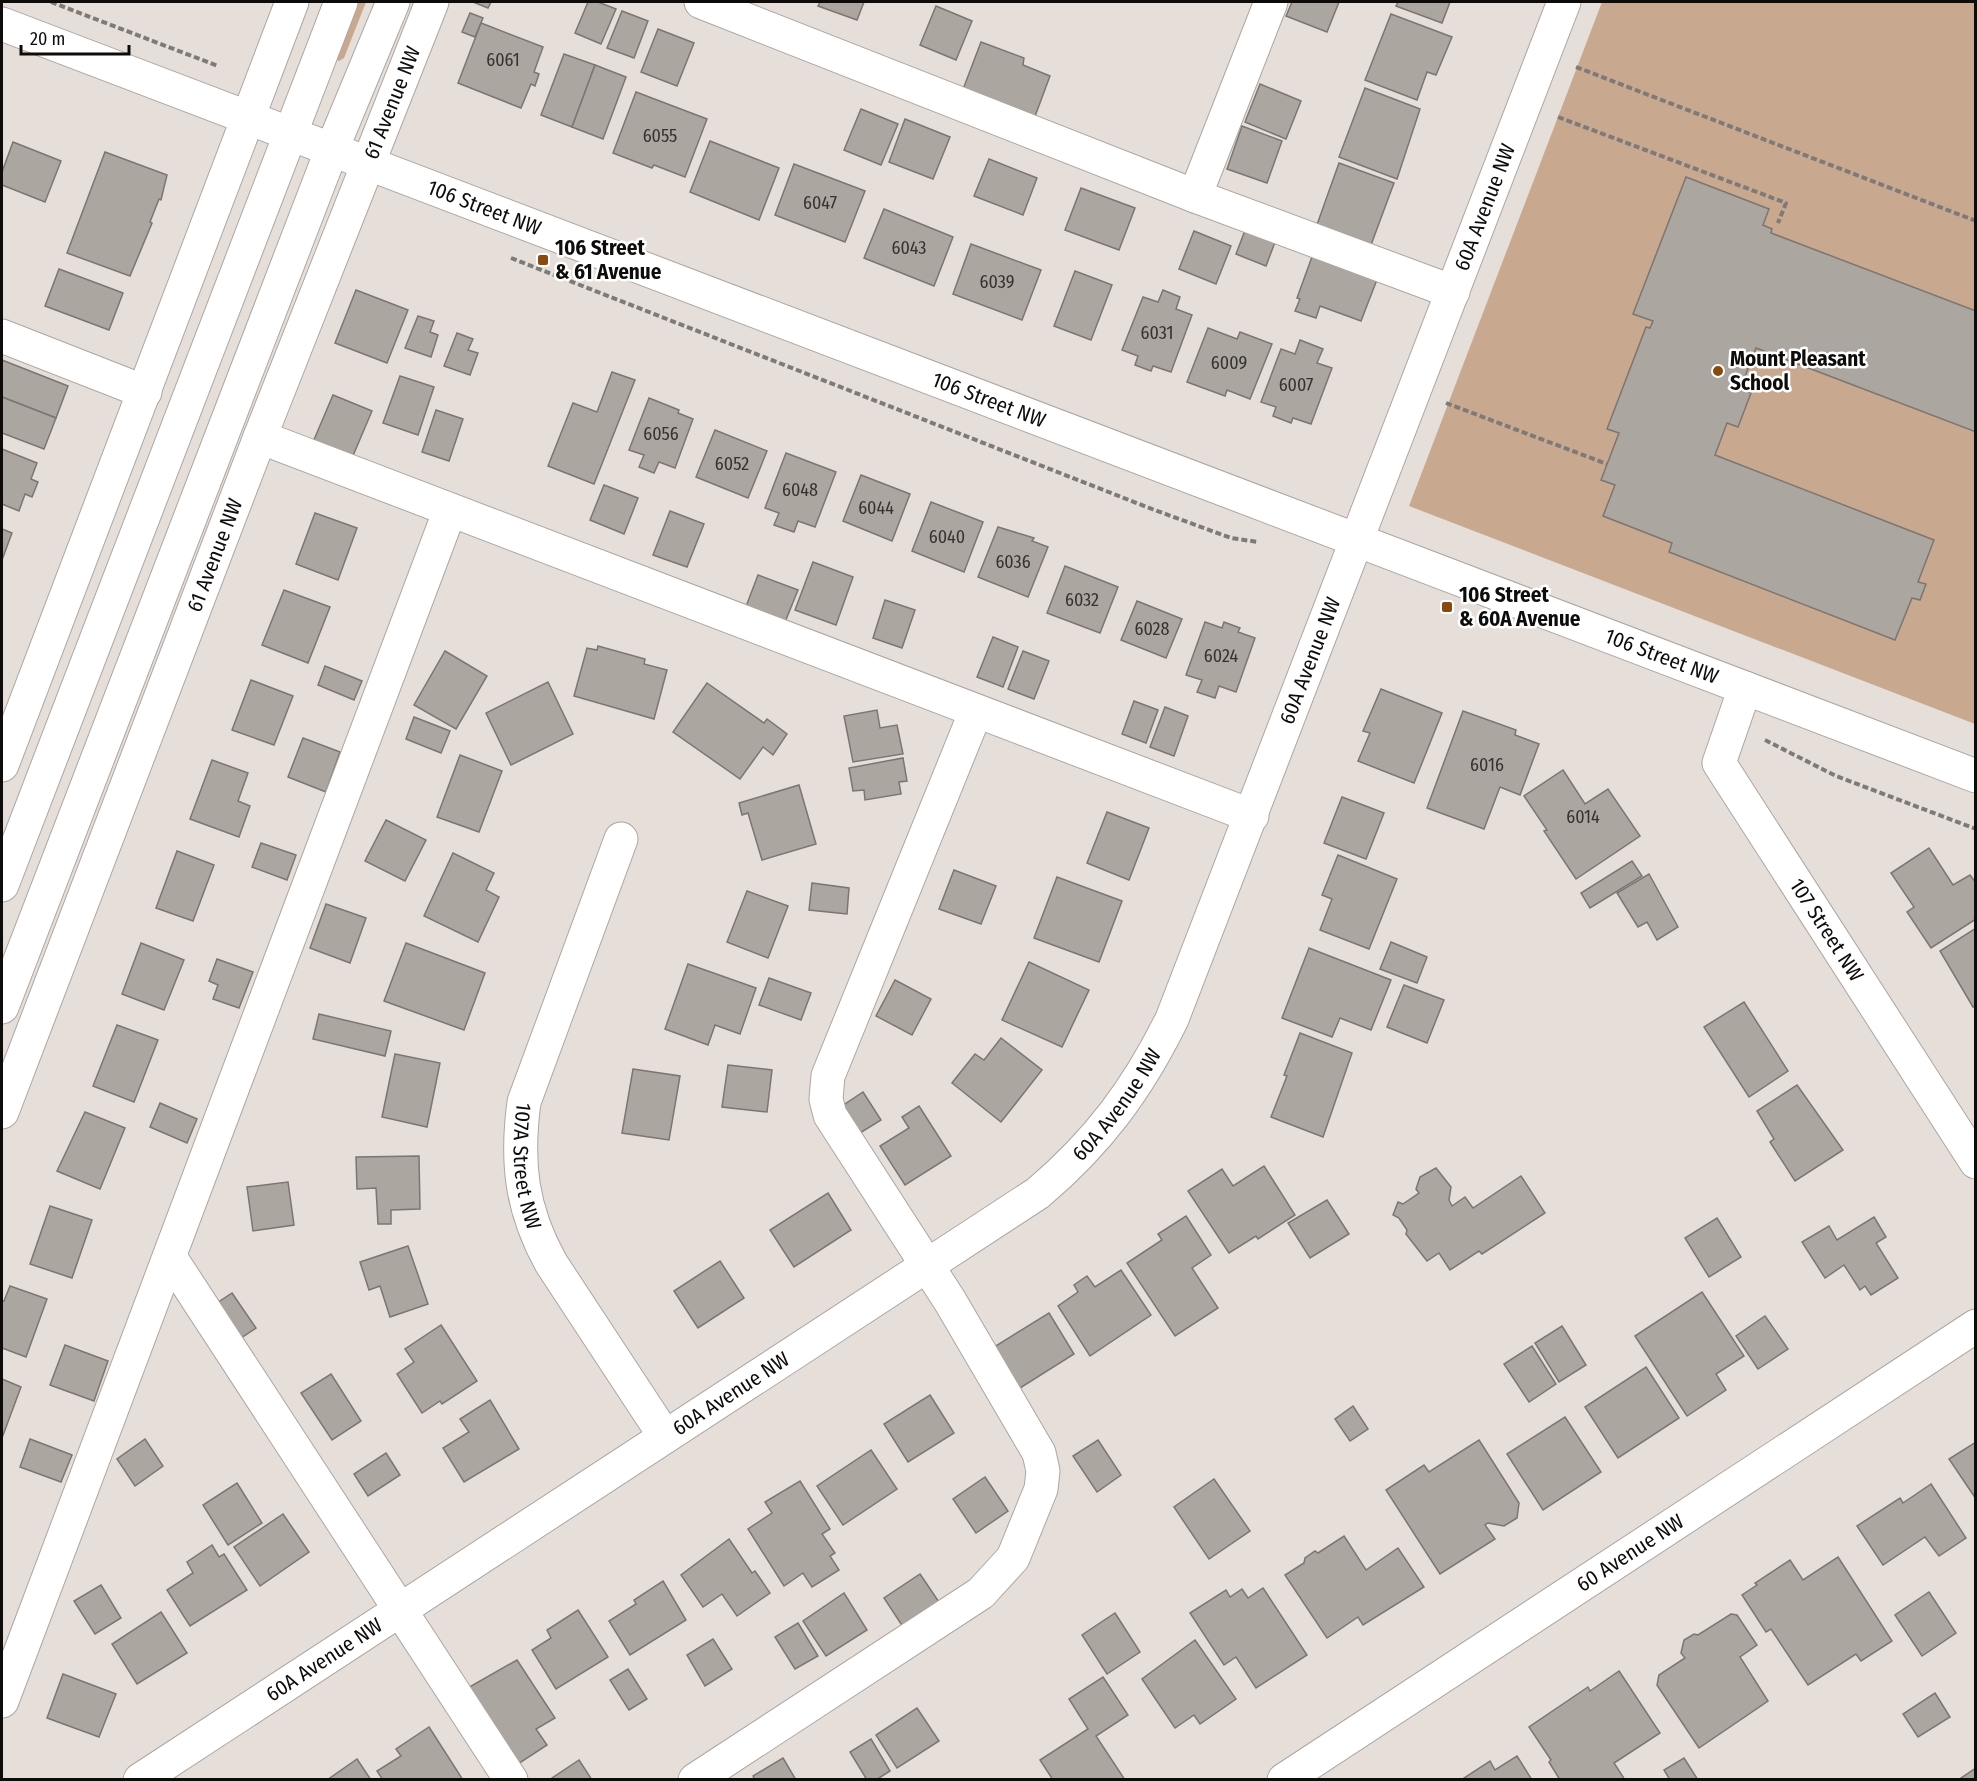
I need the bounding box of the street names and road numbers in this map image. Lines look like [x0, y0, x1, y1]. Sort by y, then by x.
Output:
street label: 61 Avenue NW [358, 42, 426, 163]
street label: 60A Avenue NW [1449, 140, 1521, 274]
street label: 106 Street NW [424, 174, 545, 241]
street label: 106 Street NW [928, 366, 1050, 433]
street label: 61 Avenue NW [181, 495, 248, 616]
street label: 60A Avenue NW [1274, 593, 1346, 728]
street label: 106 Street NW [1601, 623, 1722, 690]
street label: 107 Street NW [1784, 874, 1869, 987]
street label: 60A Avenue NW [1067, 1044, 1167, 1166]
street label: 107A Street NW [508, 1101, 547, 1233]
street label: 60A Avenue NW [668, 1346, 794, 1441]
street label: 60 Avenue NW [1572, 1508, 1689, 1597]
street label: 60A Avenue NW [261, 1612, 388, 1707]

